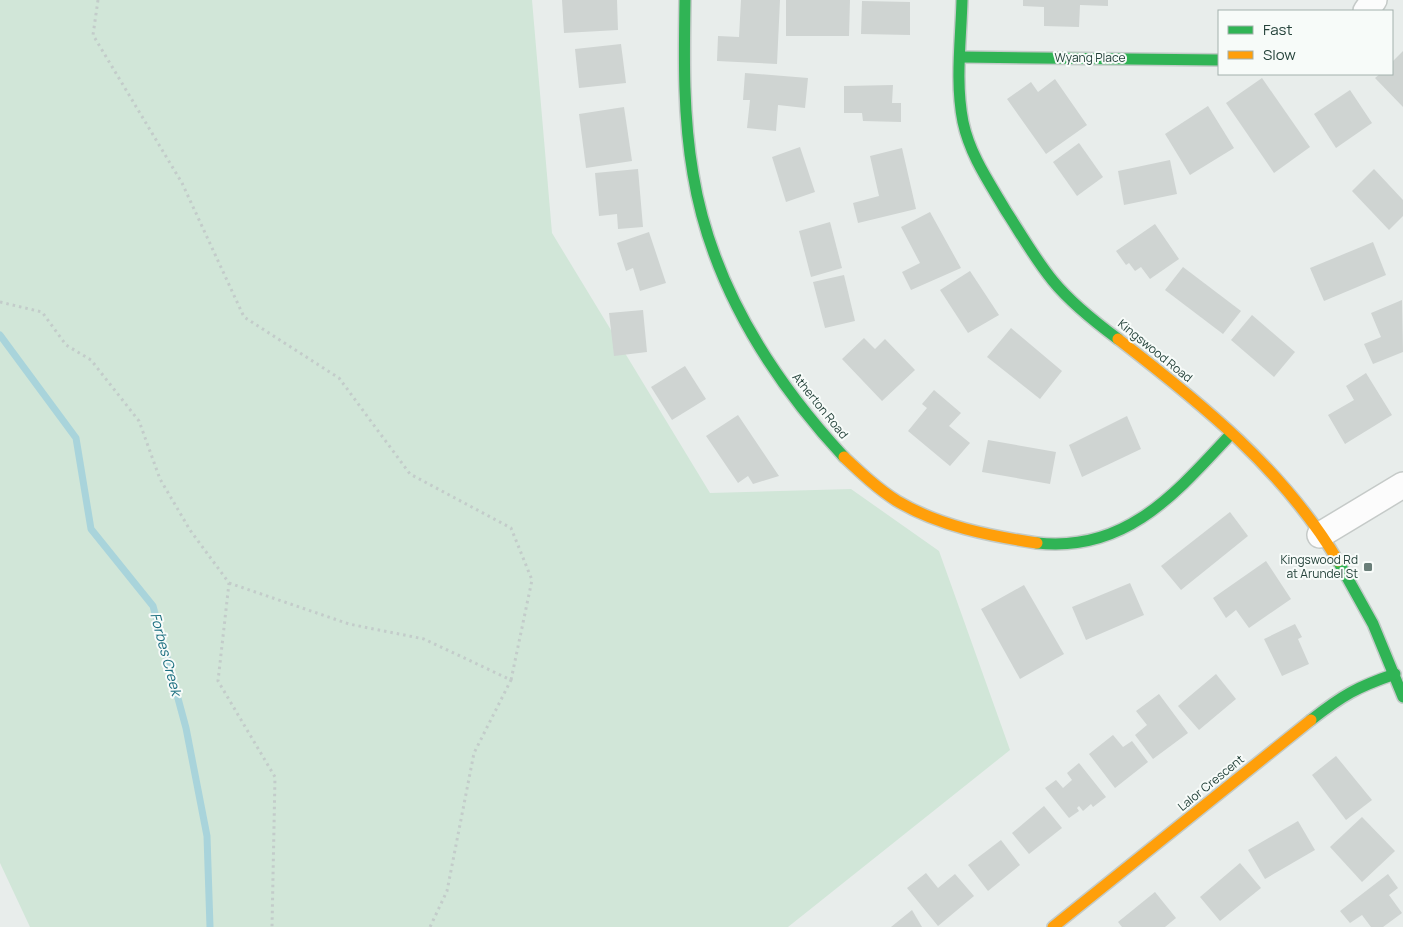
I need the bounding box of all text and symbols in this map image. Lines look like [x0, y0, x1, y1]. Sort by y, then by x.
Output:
legend [1218, 10, 1393, 75]
text: Fast [1263, 19, 1292, 40]
text: Slow [1263, 44, 1296, 65]
street label: Wyang Place [1055, 49, 1125, 66]
street label: Kingswood Road [1114, 315, 1196, 386]
street label: Atherton Road [789, 369, 852, 442]
place label: Kingswood Rd at Arundel St [1280, 551, 1358, 582]
marker: Kingswood Rd at Arundel St [1362, 561, 1374, 573]
water label: Forbes Creek [146, 610, 187, 699]
street label: Lalor Crescent [1174, 750, 1248, 815]

